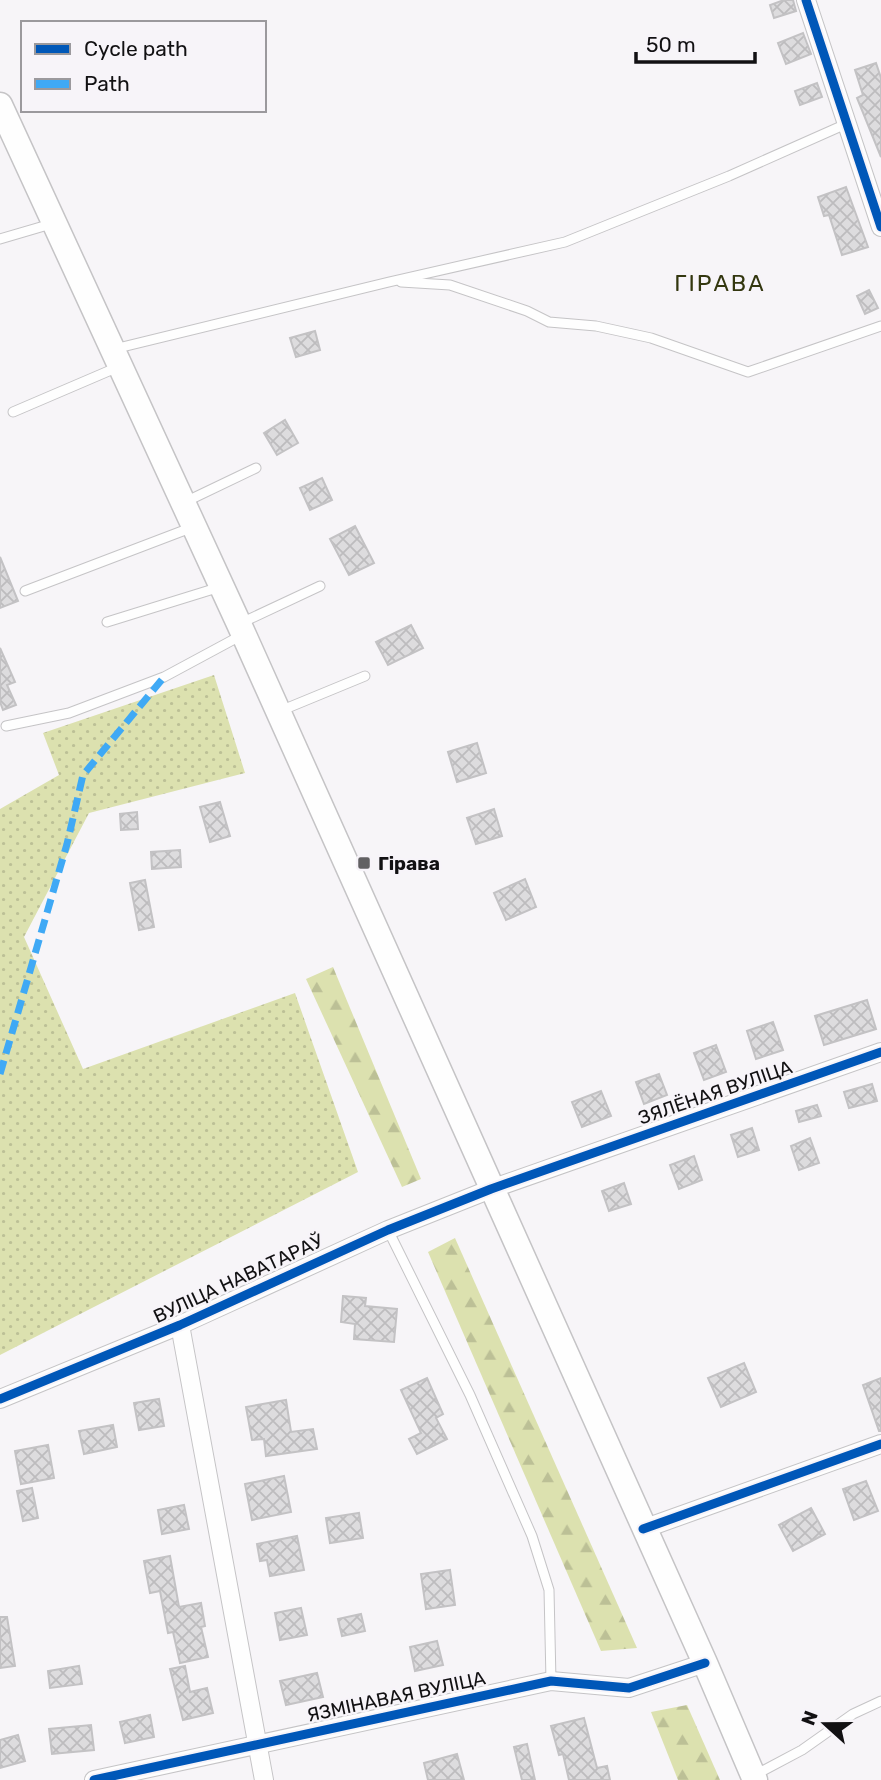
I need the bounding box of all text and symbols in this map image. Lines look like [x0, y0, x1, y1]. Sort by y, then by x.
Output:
legend [21, 21, 266, 112]
scale bar [636, 21, 755, 65]
text: 50 m [646, 32, 696, 57]
text: Cycle path [84, 36, 188, 61]
text: Path [84, 71, 130, 96]
district label: ГІРАВА [674, 269, 766, 297]
place label: Гірава [378, 852, 440, 875]
marker: Гірава [356, 855, 372, 871]
street label: ЗЯЛЁНАЯ ВУЛІЦА [635, 1055, 795, 1130]
street label: ВУЛІЦА НАВАТАРАЎ [150, 1229, 328, 1328]
street label: ЯЗМІНАВАЯ ВУЛІЦА [305, 1666, 488, 1727]
north arrow [790, 1689, 860, 1759]
text: N [796, 1708, 823, 1729]

